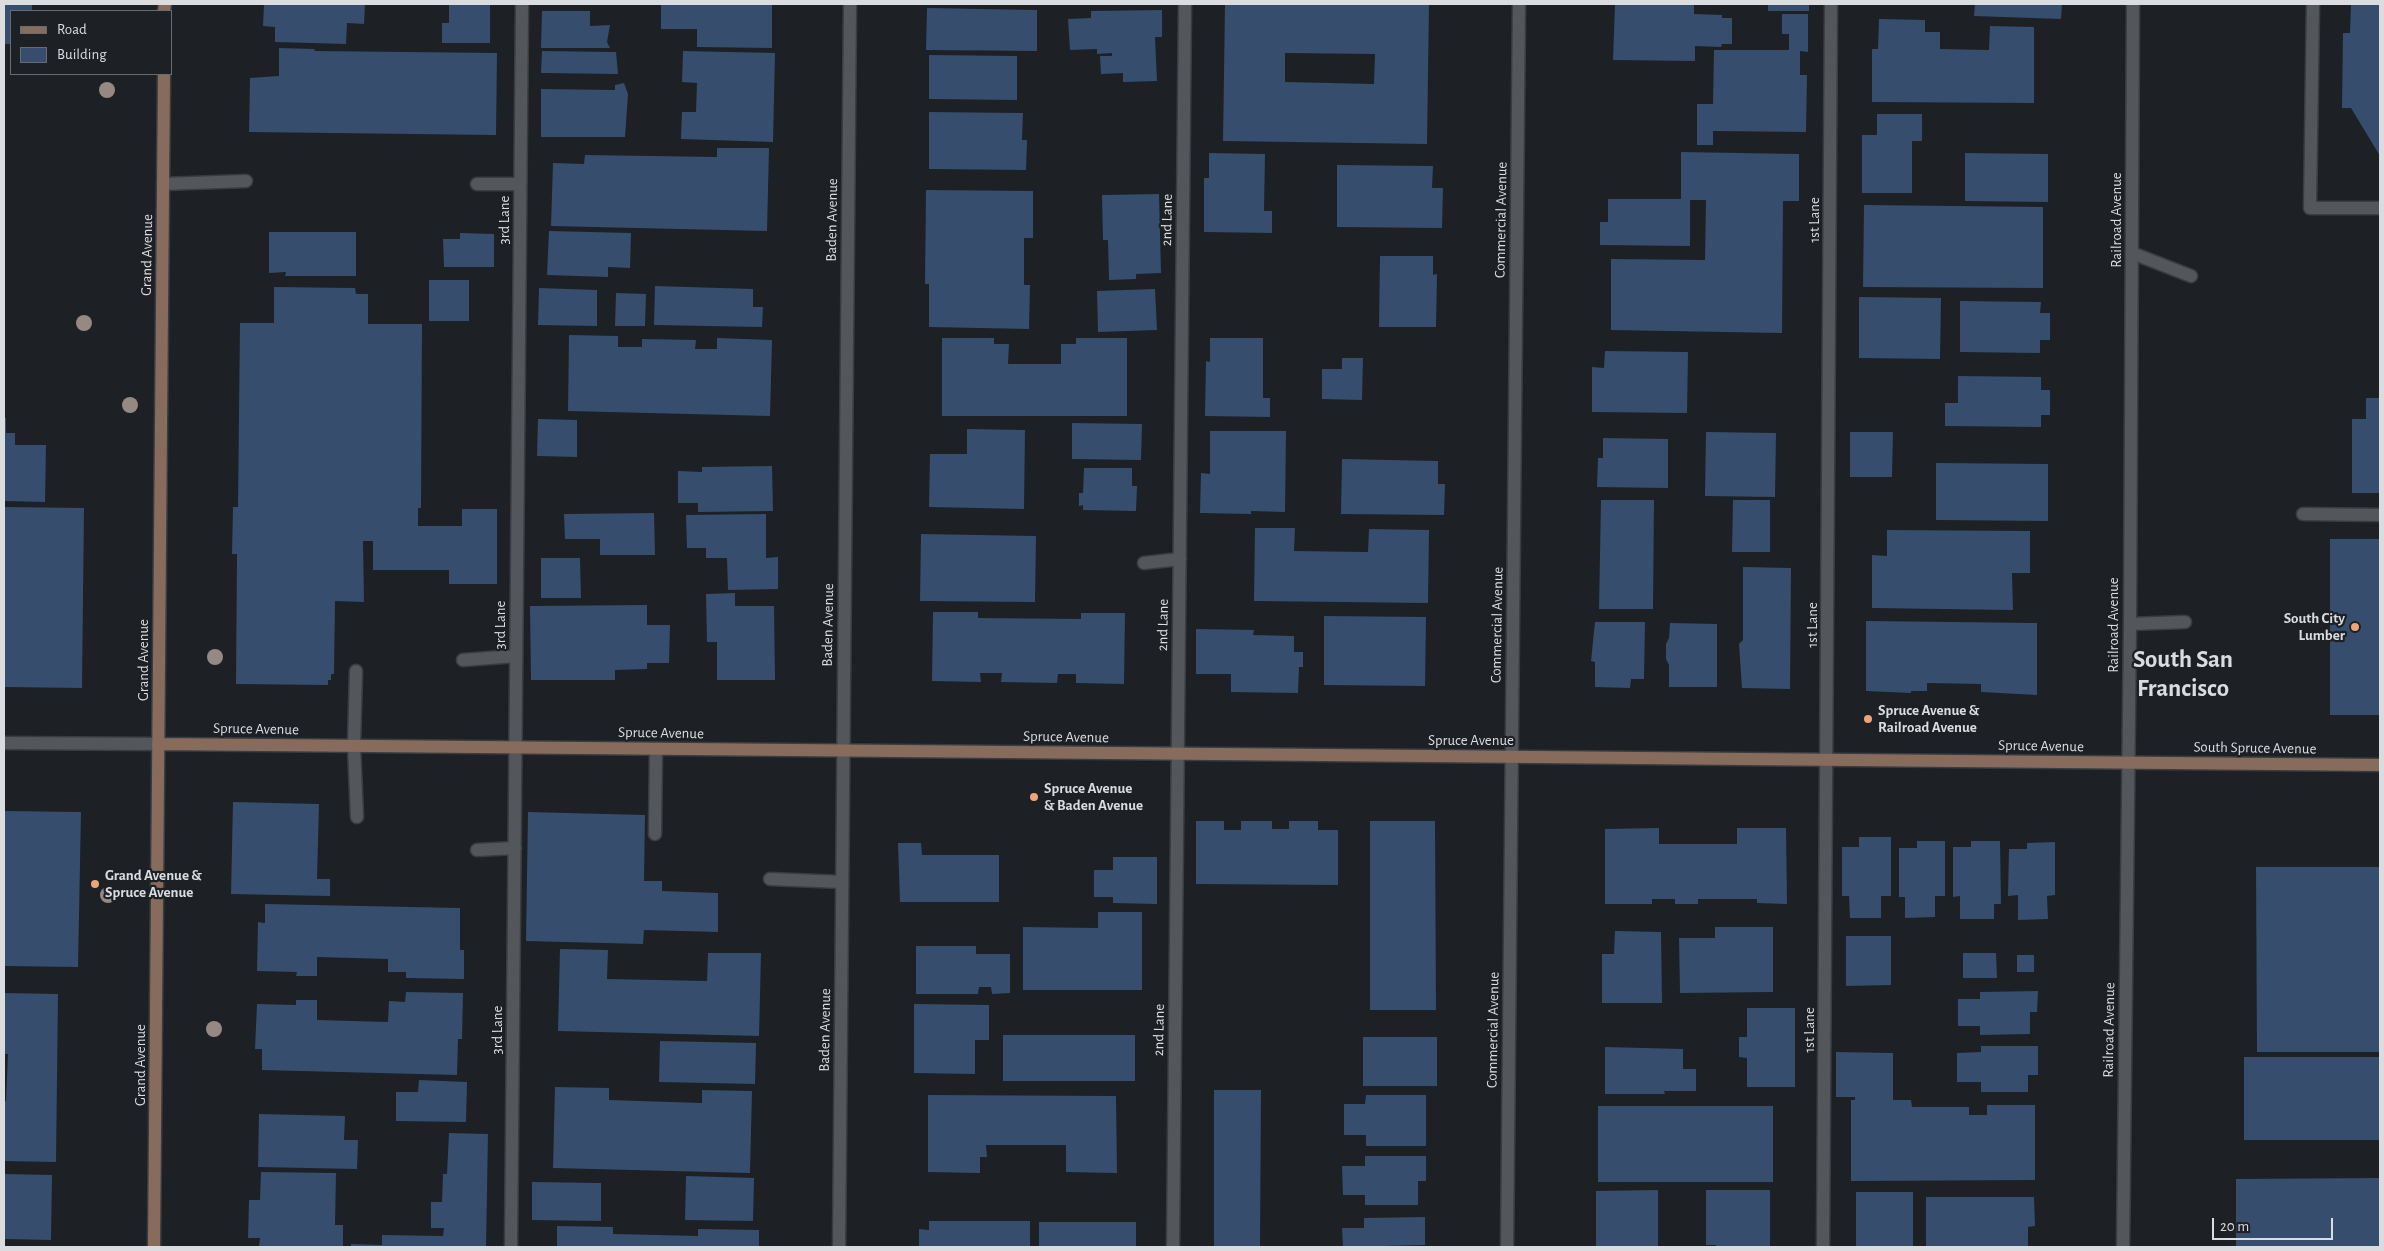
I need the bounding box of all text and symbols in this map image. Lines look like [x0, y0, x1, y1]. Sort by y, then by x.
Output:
legend [10, 10, 172, 75]
text: Road [57, 22, 87, 37]
text: Building [57, 47, 107, 62]
street label: Commercial Avenue [1491, 162, 1511, 278]
street label: Railroad Avenue [2107, 172, 2125, 268]
street label: Baden Avenue [822, 178, 842, 262]
street label: 2nd Lane [1158, 194, 1176, 246]
street label: 3rd Lane [495, 196, 513, 244]
street label: 1st Lane [1805, 197, 1823, 243]
street label: Grand Avenue [137, 214, 157, 296]
street label: Commercial Avenue [1487, 567, 1507, 683]
street label: Railroad Avenue [2104, 577, 2122, 673]
street label: Baden Avenue [818, 583, 838, 667]
street label: 2nd Lane [1154, 599, 1172, 651]
street label: 3rd Lane [491, 601, 509, 649]
street label: 1st Lane [1803, 602, 1821, 648]
place label: South City Lumber [2284, 609, 2345, 644]
street label: Grand Avenue [134, 619, 152, 701]
marker: South City Lumber [2349, 621, 2361, 633]
district label: South San Francisco [2133, 644, 2233, 703]
place label: Spruce Avenue & Railroad Avenue [1878, 701, 1979, 736]
marker: Spruce Avenue & Railroad Avenue [1862, 713, 1874, 725]
street label: Spruce Avenue [213, 719, 299, 739]
street label: Spruce Avenue [618, 723, 704, 743]
street label: Spruce Avenue [1023, 727, 1109, 747]
street label: Spruce Avenue [1428, 731, 1514, 749]
street label: Spruce Avenue [1998, 736, 2084, 756]
street label: South Spruce Avenue [2193, 738, 2317, 758]
place label: Spruce Avenue & Baden Avenue [1044, 779, 1143, 814]
marker: Spruce Avenue & Baden Avenue [1028, 791, 1040, 803]
place label: Grand Avenue & Spruce Avenue [105, 866, 202, 901]
marker: Grand Avenue & Spruce Avenue [89, 878, 101, 890]
street label: Commercial Avenue [1483, 972, 1503, 1088]
street label: Railroad Avenue [2099, 982, 2119, 1078]
street label: Baden Avenue [815, 988, 835, 1072]
street label: 2nd Lane [1150, 1004, 1168, 1056]
street label: 3rd Lane [488, 1006, 506, 1054]
street label: 1st Lane [1800, 1007, 1818, 1053]
street label: Grand Avenue [131, 1024, 149, 1106]
scale bar [2214, 1208, 2335, 1240]
text: 20 m [2220, 1219, 2249, 1234]

